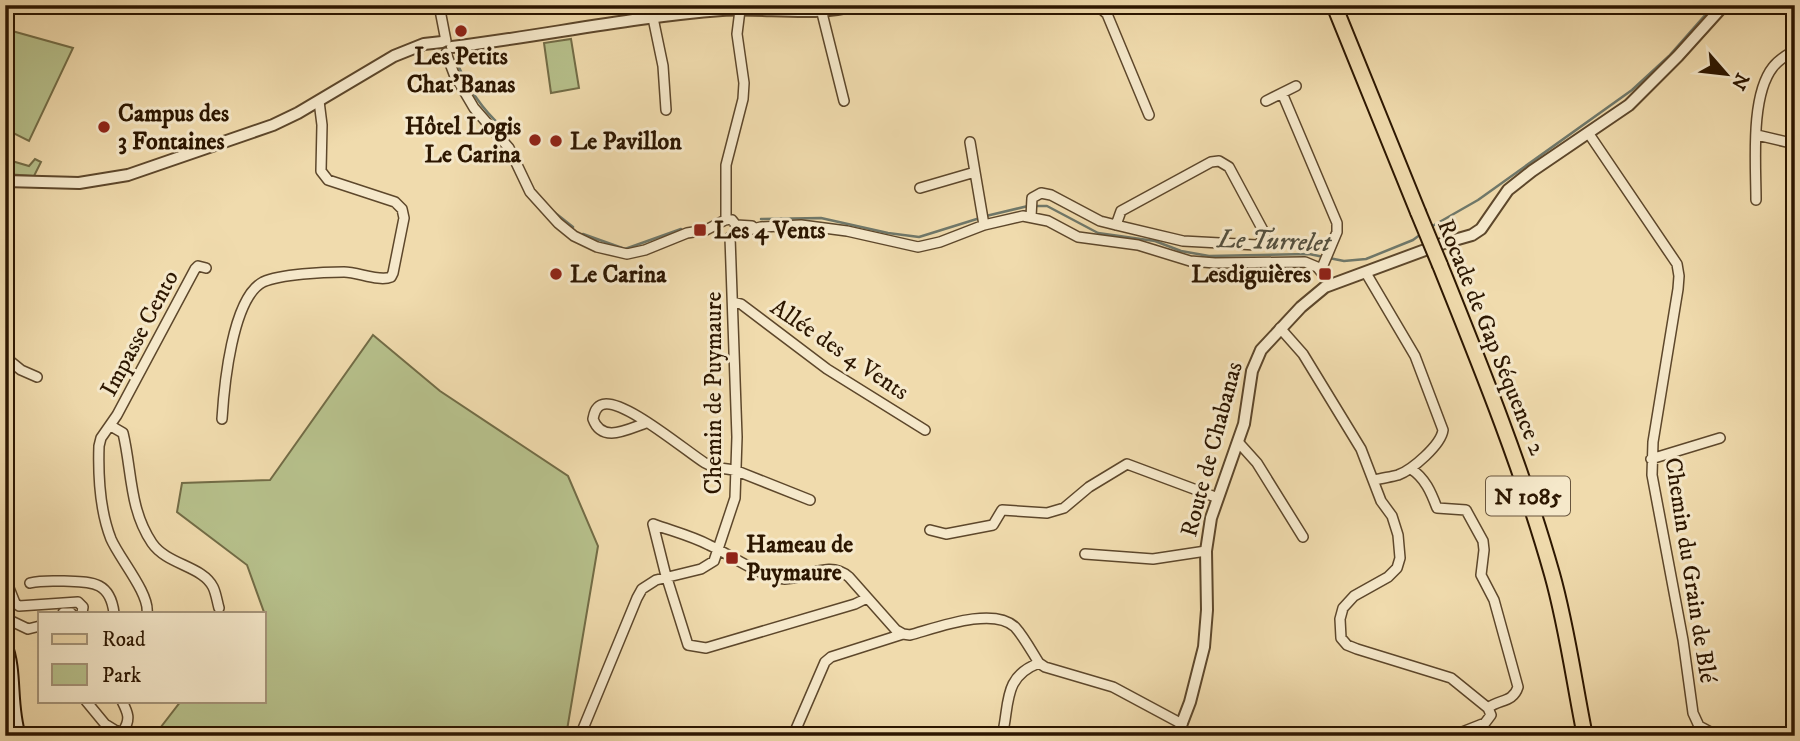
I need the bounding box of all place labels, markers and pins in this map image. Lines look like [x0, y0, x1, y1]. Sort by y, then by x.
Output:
marker: Les Petits Chat'Banas [453, 23, 469, 39]
place label: Les Petits Chat'Banas [407, 42, 515, 100]
place label: Campus des 3 Fontaines [118, 99, 229, 157]
place label: Hôtel Logis Le Carina [405, 112, 522, 170]
marker: Campus des 3 Fontaines [96, 119, 112, 135]
place label: Le Pavillon [570, 127, 682, 157]
marker: Hôtel Logis Le Carina [527, 132, 543, 148]
marker: Le Pavillon [548, 133, 564, 149]
place label: Les 4 Vents [714, 216, 825, 246]
marker: Les 4 Vents [692, 222, 708, 238]
place label: Le Carina [570, 260, 667, 290]
place label: Lesdiguières [1191, 260, 1311, 290]
marker: Le Carina [548, 266, 564, 282]
marker: Lesdiguières [1317, 266, 1333, 282]
place label: Hameau de Puymaure [746, 530, 853, 588]
marker: Hameau de Puymaure [724, 550, 740, 566]

